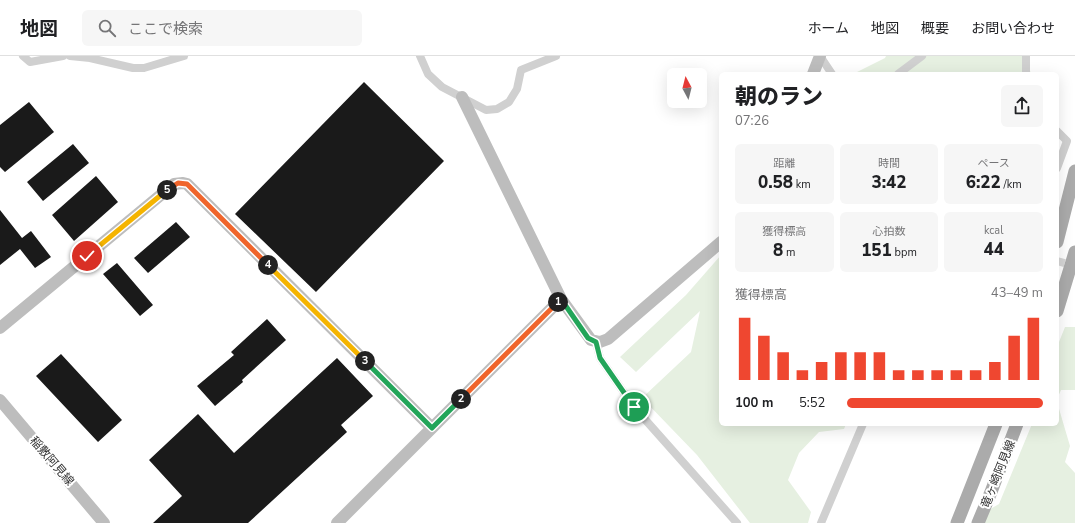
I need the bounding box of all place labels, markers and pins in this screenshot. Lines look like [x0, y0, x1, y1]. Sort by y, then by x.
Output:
pin: 5 [157, 180, 177, 200]
pin [70, 239, 104, 273]
pin: 4 [258, 255, 278, 275]
pin: 1 [548, 292, 568, 312]
pin: 3 [355, 351, 375, 371]
pin: 2 [451, 389, 471, 409]
pin [617, 390, 651, 424]

